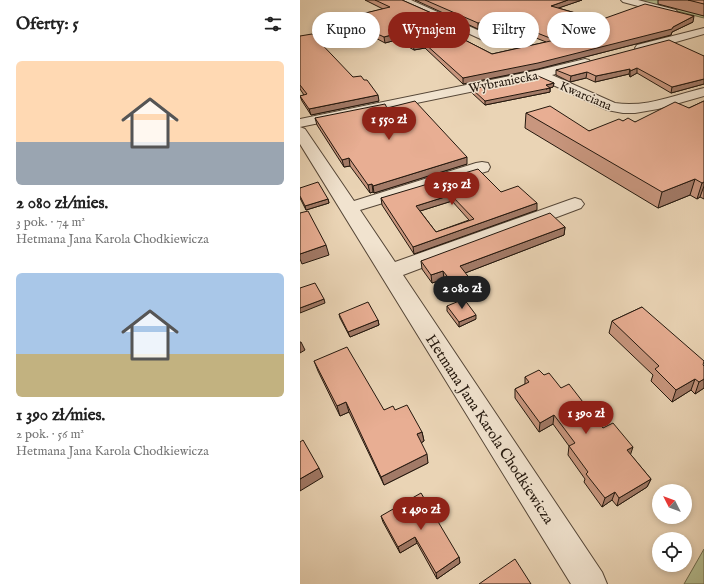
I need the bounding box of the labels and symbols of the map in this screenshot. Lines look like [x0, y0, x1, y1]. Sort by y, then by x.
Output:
street label: Wybraniecka [467, 67, 540, 98]
street label: Kwarciana [557, 78, 614, 115]
pin: 1 550 zł [348, 107, 430, 141]
pin: 2 530 zł [411, 172, 493, 206]
pin: 2 080 zł [421, 276, 503, 310]
street label: Hetmana Jana Karola Chodkiewicza [421, 331, 558, 528]
pin: 1 390 zł [545, 401, 627, 435]
north arrow [652, 484, 692, 524]
pin: 1 490 zł [380, 497, 462, 531]

